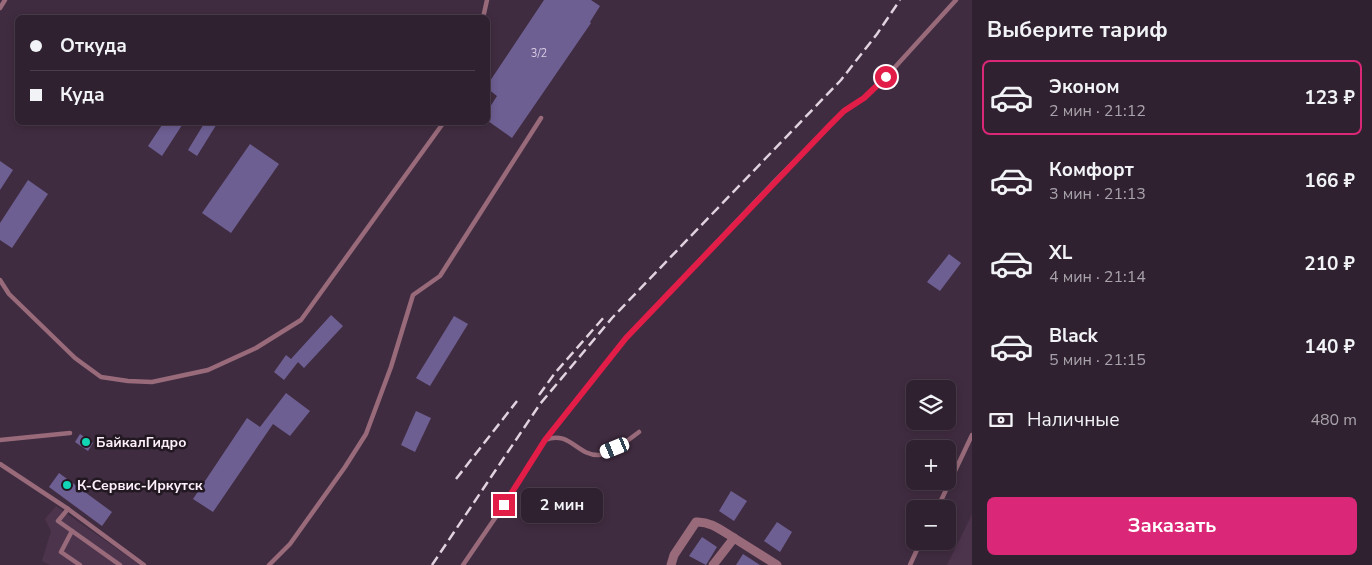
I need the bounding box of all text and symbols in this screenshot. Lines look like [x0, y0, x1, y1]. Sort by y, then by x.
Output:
text: Выберите тариф [987, 15, 1168, 45]
text: Откуда [60, 33, 127, 59]
house number: 3/2 [531, 46, 547, 61]
route start [875, 66, 897, 88]
text: Эконом [1049, 74, 1120, 100]
icon: car [989, 75, 1034, 120]
text: Куда [60, 82, 105, 108]
text: 123 ₽ [1304, 85, 1355, 111]
text: 2 мин · 21:12 [1049, 100, 1146, 122]
text: Комфорт [1049, 157, 1134, 183]
icon: car [989, 158, 1034, 203]
text: 166 ₽ [1304, 168, 1355, 194]
text: 3 мин · 21:13 [1049, 183, 1146, 205]
text: XL [1049, 240, 1072, 266]
icon: car [989, 241, 1034, 286]
text: 210 ₽ [1304, 251, 1355, 277]
text: 4 мин · 21:14 [1049, 266, 1146, 288]
text: Black [1049, 323, 1098, 349]
icon: car [989, 324, 1034, 369]
text: 140 ₽ [1304, 334, 1355, 360]
text: 5 мин · 21:15 [1049, 349, 1146, 371]
map controls [906, 380, 956, 550]
button: layers [906, 380, 956, 430]
icon: cash [987, 406, 1015, 434]
text: Наличные [1027, 407, 1120, 433]
text: 480 m [1310, 409, 1357, 431]
place label: БайкалГидро [96, 433, 186, 452]
car [598, 435, 631, 461]
marker: БайкалГидро [80, 436, 92, 448]
button: + [906, 440, 956, 490]
place label: К-Сервис-Иркутск [77, 476, 203, 495]
marker: К-Сервис-Иркутск [61, 479, 73, 491]
callout: 2 мин [522, 488, 604, 522]
route end [493, 494, 515, 516]
text: 2 мин [540, 494, 584, 516]
button: Заказать [987, 497, 1357, 555]
button: − [906, 500, 956, 550]

